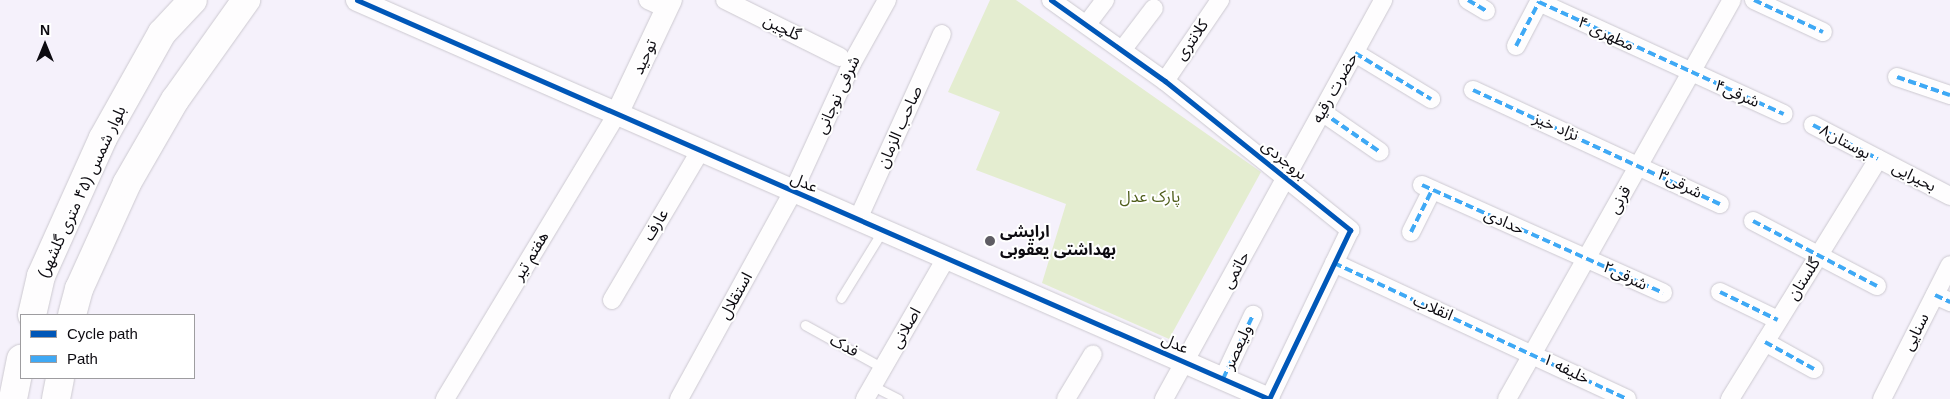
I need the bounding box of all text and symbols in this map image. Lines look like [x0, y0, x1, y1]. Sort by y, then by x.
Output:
street label: گلچین [760, 11, 804, 45]
street label: مطهری ۴ [1575, 13, 1637, 55]
street label: کلانتری [1171, 16, 1213, 64]
north arrow [20, 20, 70, 70]
text: N [40, 22, 50, 38]
street label: توحید [629, 37, 661, 77]
street label: حضرت رقیه [1308, 49, 1362, 127]
street label: شرفی نوجانی [812, 53, 864, 137]
street label: ۴شرقی [1712, 76, 1762, 112]
street label: صاحب الزمان [873, 83, 927, 171]
street label: بلوار شمس (۴۵ متری گلشهر) [34, 103, 130, 281]
street label: نژاد خیز [1530, 108, 1582, 146]
street label: بوستان۸ [1816, 121, 1874, 163]
street label: بروجردی [1257, 136, 1311, 184]
street label: بحیرایی [1889, 158, 1939, 196]
street label: ۳شرقی [1655, 165, 1705, 203]
street label: عدل [788, 169, 820, 197]
street label: قرنی [1604, 183, 1636, 217]
park label: پارک عدل [1120, 187, 1180, 207]
street label: حدادی [1481, 205, 1527, 239]
street label: عارف [639, 206, 673, 244]
place label: ارایشی بهداشتی یعقوبی [1000, 222, 1116, 260]
street label: هفتم تیر [509, 228, 553, 284]
marker: ارایشی بهداشتی یعقوبی [984, 235, 996, 247]
street label: حاتمی [1218, 248, 1254, 292]
street label: گلستان [1784, 254, 1824, 304]
street label: ۲شرقی [1600, 257, 1650, 295]
street label: استقلال [715, 269, 757, 323]
street label: انقلاب [1410, 291, 1456, 325]
street label: اصلانی [887, 304, 925, 352]
street label: سنایی [1899, 310, 1933, 354]
legend [20, 314, 195, 379]
street label: ولیعصر [1219, 322, 1257, 372]
text: Cycle path [67, 325, 138, 342]
street label: عدل [1158, 330, 1192, 358]
street label: فدک [826, 331, 862, 361]
text: Path [67, 350, 98, 367]
street label: خلیفه ۱ [1540, 350, 1592, 388]

